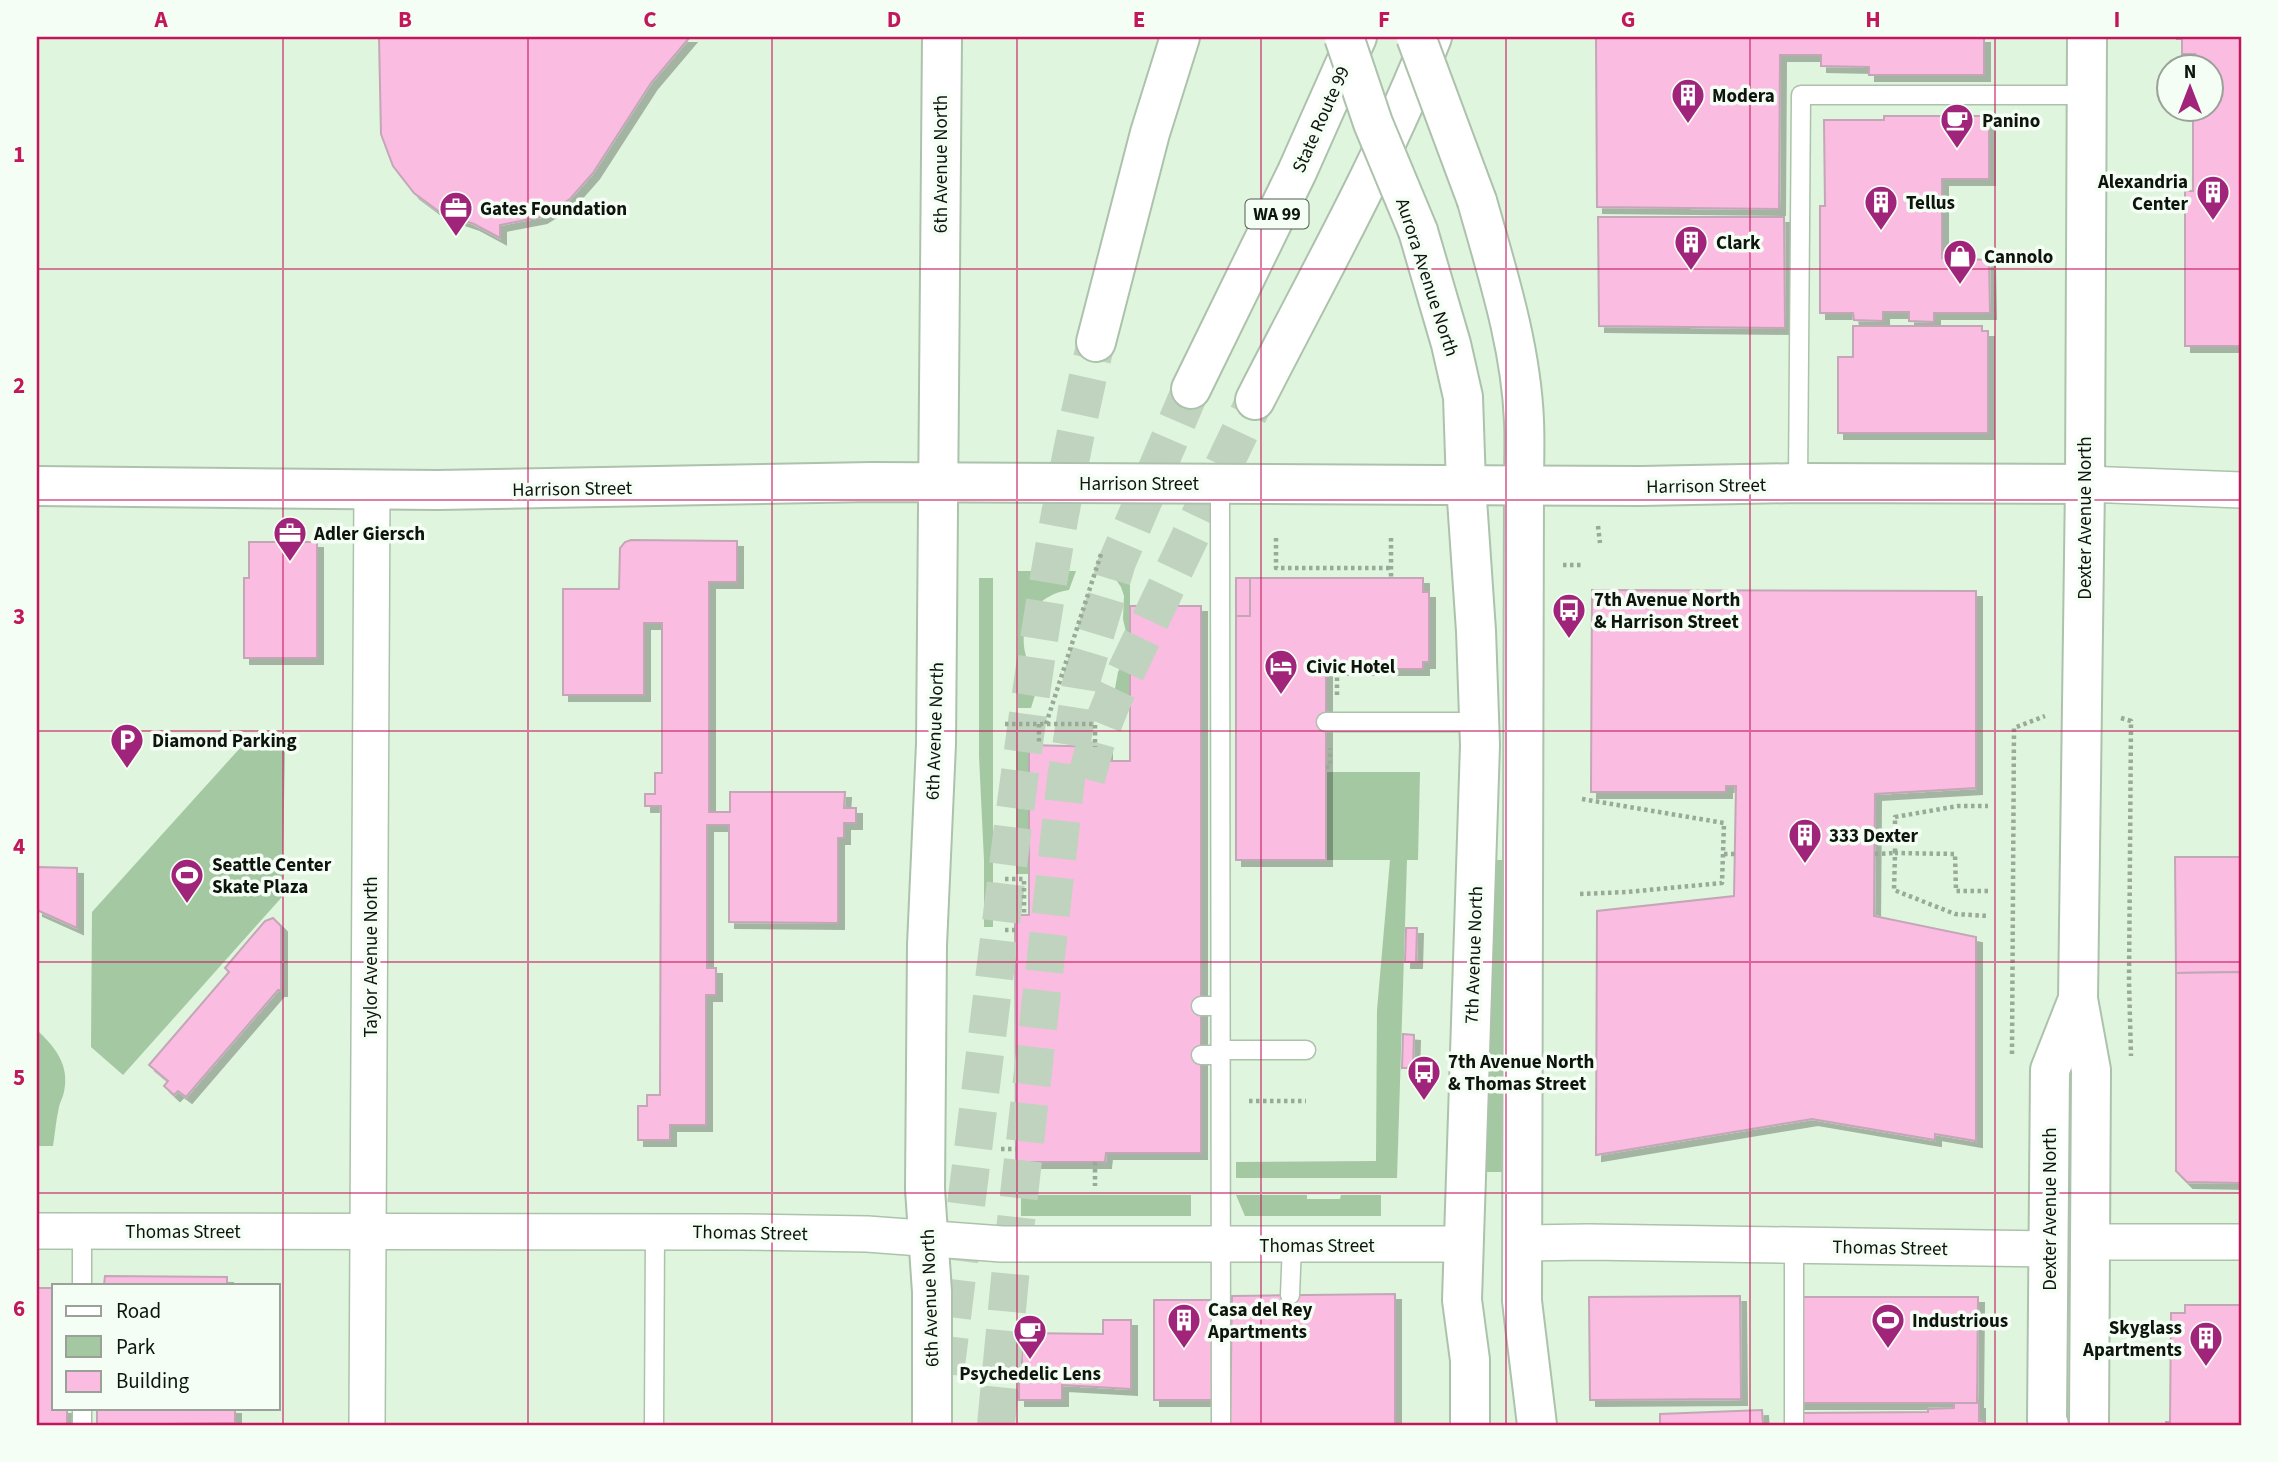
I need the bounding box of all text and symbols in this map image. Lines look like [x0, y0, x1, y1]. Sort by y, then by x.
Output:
text: A [153, 3, 168, 36]
text: B [398, 3, 412, 36]
text: C [643, 3, 657, 36]
text: D [887, 3, 901, 36]
text: E [1133, 3, 1145, 36]
text: F [1378, 3, 1390, 36]
text: G [1621, 3, 1635, 36]
text: H [1865, 3, 1881, 36]
text: I [2114, 3, 2120, 36]
north arrow [2156, 52, 2226, 122]
text: N [2184, 59, 2196, 86]
street label: State Route 99 [1286, 62, 1357, 177]
building icon: Modera [1669, 76, 1707, 125]
place label: Modera [1712, 83, 1775, 110]
street label: 6th Avenue North [928, 95, 955, 233]
cafe icon: Panino [1938, 101, 1976, 150]
place label: Panino [1982, 108, 2040, 135]
text: 1 [13, 138, 25, 171]
place label: Alexandria Center [2097, 169, 2188, 218]
building icon: Alexandria Center [2194, 173, 2232, 222]
building icon: Tellus [1862, 183, 1900, 232]
office icon: Gates Foundation [437, 189, 475, 238]
place label: Tellus [1906, 190, 1955, 217]
street label: Aurora Avenue North [1388, 195, 1465, 360]
place label: Gates Foundation [480, 196, 627, 223]
road number: WA 99 [1246, 200, 1308, 229]
building icon: Clark [1672, 223, 1710, 272]
place label: Clark [1716, 230, 1761, 257]
shop icon: Cannolo [1941, 237, 1979, 286]
place label: Cannolo [1984, 244, 2053, 271]
text: 2 [13, 369, 25, 402]
street label: Dexter Avenue North [2072, 436, 2099, 600]
street label: Harrison Street [1079, 471, 1200, 498]
street label: Harrison Street [1646, 472, 1767, 501]
street label: Harrison Street [512, 475, 633, 504]
office icon: Adler Giersch [271, 514, 309, 563]
place label: Adler Giersch [313, 521, 425, 548]
place label: 7th Avenue North & Harrison Street [1594, 587, 1740, 636]
bus stop icon: 7th Avenue North & Harrison Street [1550, 591, 1588, 640]
text: 3 [13, 600, 25, 633]
hotel icon: Civic Hotel [1262, 647, 1300, 696]
place label: Civic Hotel [1306, 654, 1396, 681]
street label: 6th Avenue North [920, 661, 951, 801]
parking icon: Diamond Parking [108, 721, 146, 770]
place label: Diamond Parking [152, 728, 297, 755]
building icon: 333 Dexter [1786, 816, 1824, 865]
place label: 333 Dexter [1829, 823, 1918, 850]
text: 4 [13, 830, 25, 863]
place label: Seattle Center Skate Plaza [212, 852, 332, 901]
sports icon: Seattle Center Skate Plaza [168, 856, 206, 905]
street label: Taylor Avenue North [358, 876, 385, 1038]
street label: 7th Avenue North [1459, 885, 1490, 1025]
place label: 7th Avenue North & Thomas Street [1448, 1049, 1594, 1098]
bus stop icon: 7th Avenue North & Thomas Street [1405, 1053, 1443, 1102]
text: 5 [13, 1061, 25, 1094]
street label: Dexter Avenue North [2037, 1127, 2064, 1291]
street label: Thomas Street [125, 1219, 241, 1246]
street label: Thomas Street [692, 1219, 809, 1248]
street label: 6th Avenue North [915, 1228, 946, 1368]
street label: Thomas Street [1259, 1233, 1375, 1260]
street label: Thomas Street [1832, 1234, 1949, 1263]
legend [52, 1284, 280, 1410]
text: 6 [13, 1292, 25, 1325]
text: Road [116, 1296, 161, 1326]
place label: Casa del Rey Apartments [1207, 1297, 1312, 1346]
building icon: Casa del Rey Apartments [1165, 1301, 1203, 1350]
sports icon: Industrious [1869, 1301, 1907, 1350]
place label: Industrious [1912, 1308, 2008, 1335]
cafe icon: Psychedelic Lens [1011, 1312, 1049, 1361]
place label: Skyglass Apartments [2082, 1315, 2182, 1364]
building icon: Skyglass Apartments [2187, 1319, 2225, 1368]
text: Park [116, 1332, 156, 1362]
place label: Psychedelic Lens [959, 1361, 1101, 1388]
text: Building [116, 1366, 190, 1396]

